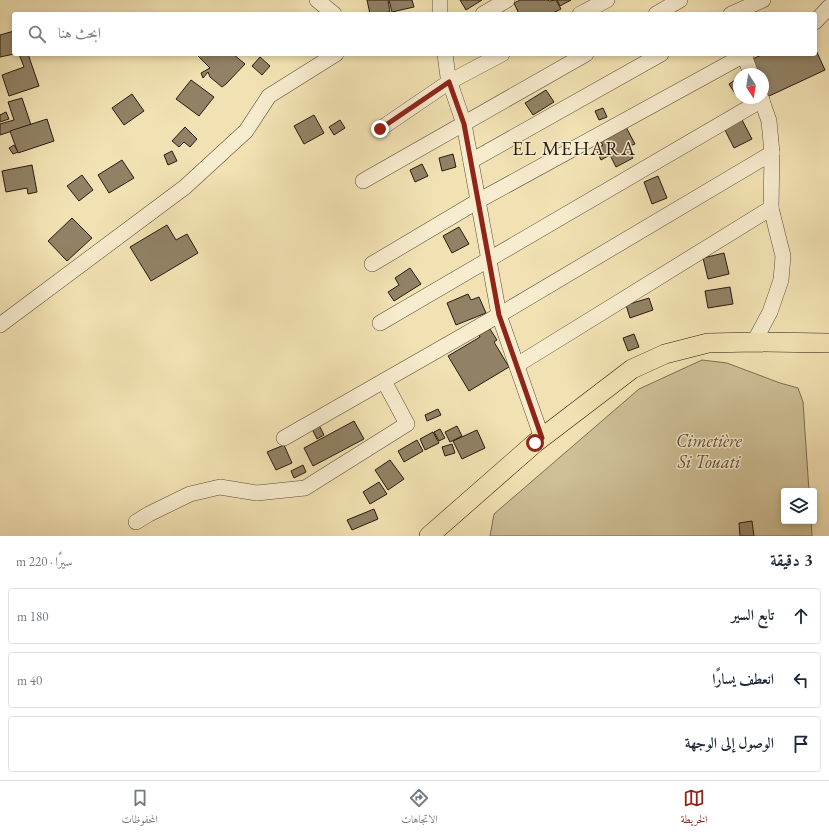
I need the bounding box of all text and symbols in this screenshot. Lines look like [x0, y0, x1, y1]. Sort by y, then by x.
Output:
search box [12, 12, 817, 56]
icon: search [26, 23, 48, 45]
text: ابحث هنا [58, 23, 101, 42]
north arrow [733, 68, 769, 104]
route end [371, 120, 389, 138]
district label: EL MEHARA [512, 135, 636, 161]
park label: Cimetière Si Touati [676, 429, 743, 473]
route start [526, 434, 544, 452]
map controls [781, 488, 817, 524]
button: layers [781, 488, 817, 524]
text: 3 دقيقة [770, 549, 813, 571]
text: سيرًا · 220 m [16, 553, 73, 570]
text: تابع السير [731, 605, 774, 624]
icon: ahead [790, 605, 812, 627]
text: 180 m [17, 608, 48, 625]
text: انعطف يسارًا [712, 669, 774, 688]
icon: left [790, 669, 812, 691]
text: 40 m [17, 672, 42, 689]
text: الوصول إلى الوجهة [685, 733, 774, 752]
icon: arrive [790, 733, 812, 755]
tab: المحفوظات [122, 787, 158, 830]
tab: الاتجاهات [401, 787, 438, 830]
tab: الخريطة [681, 787, 707, 830]

